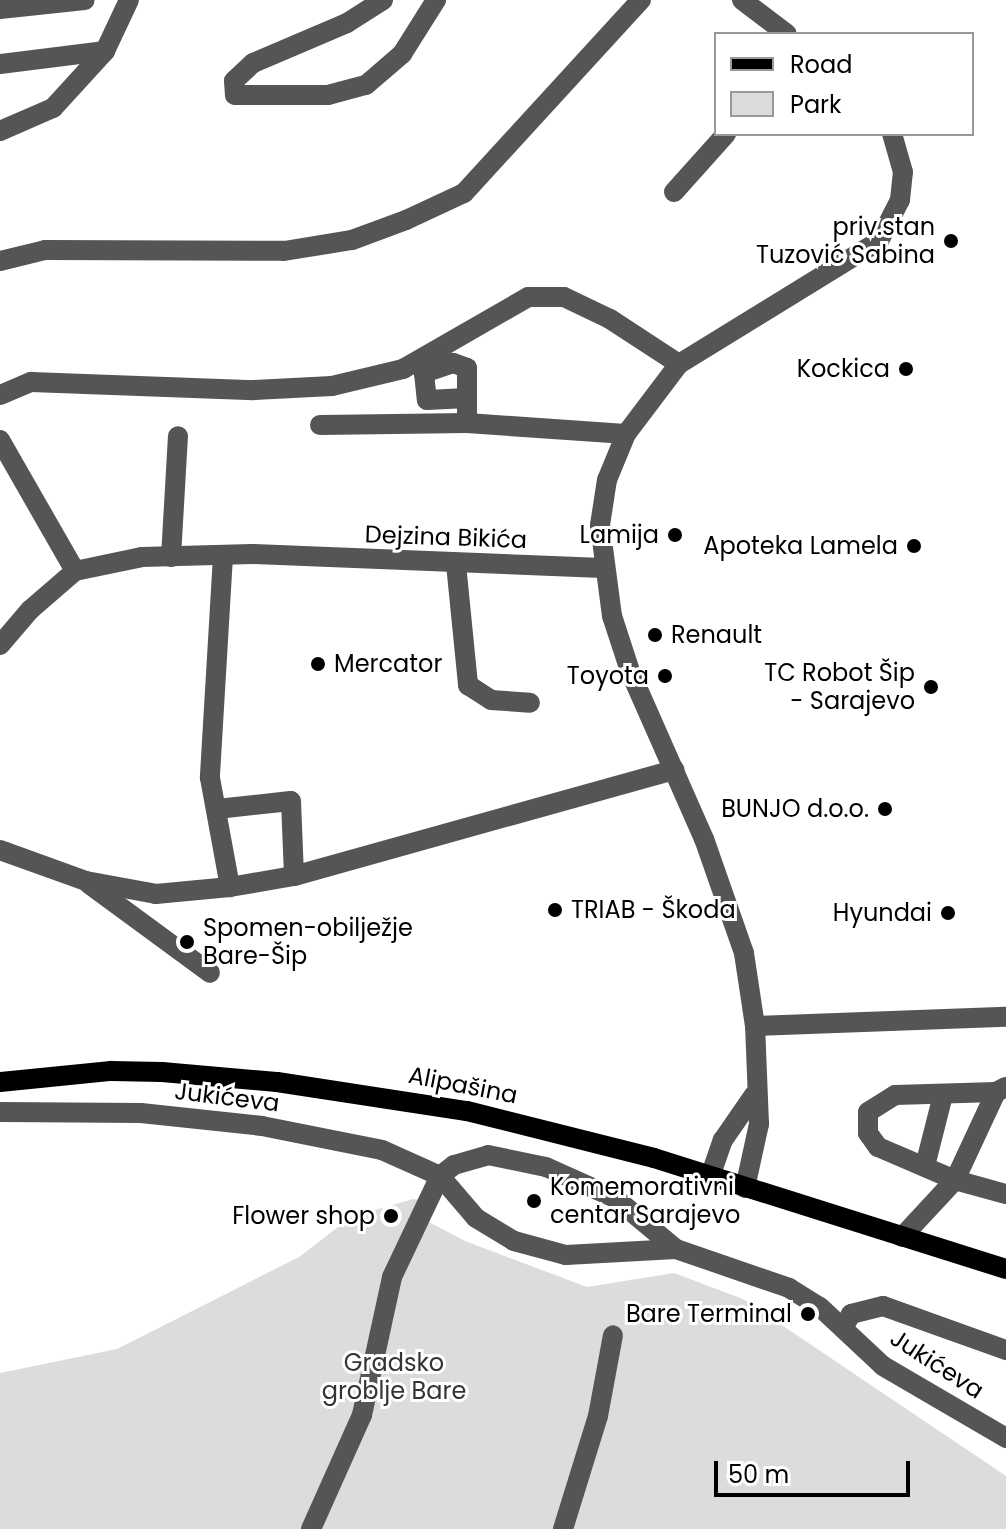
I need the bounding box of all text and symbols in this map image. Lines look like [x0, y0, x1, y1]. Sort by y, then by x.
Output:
legend [714, 32, 974, 136]
text: Road [790, 48, 852, 81]
text: Park [790, 88, 841, 121]
place label: priv.stan Tuzović Sabina [756, 213, 935, 269]
marker: priv.stan Tuzović Sabina [942, 232, 960, 250]
place label: Kockica [797, 355, 890, 383]
marker: Kockica [897, 360, 915, 378]
street label: Dejzina Bikića [364, 520, 528, 554]
place label: Lamija [580, 521, 659, 549]
marker: Lamija [666, 526, 684, 544]
place label: Apoteka Lamela [703, 532, 898, 560]
marker: Apoteka Lamela [905, 537, 923, 555]
place label: Renault [671, 621, 762, 649]
marker: Renault [646, 626, 664, 644]
place label: Mercator [334, 650, 442, 678]
marker: Mercator [309, 655, 327, 673]
place label: TC Robot Šip - Sarajevo [764, 659, 915, 715]
place label: Toyota [567, 662, 649, 690]
marker: Toyota [656, 667, 674, 685]
marker: TC Robot Šip - Sarajevo [922, 678, 940, 696]
place label: BUNJO d.o.o. [721, 795, 869, 823]
marker: BUNJO d.o.o. [876, 800, 894, 818]
place label: TRIAB - Škoda [571, 896, 736, 924]
place label: Hyundai [833, 899, 932, 927]
marker: TRIAB - Škoda [546, 901, 564, 919]
marker: Hyundai [939, 904, 957, 922]
place label: Spomen-obilježje Bare-Šip [203, 914, 413, 970]
marker: Spomen-obilježje Bare-Šip [178, 933, 196, 951]
street label: Alipašina [406, 1060, 520, 1110]
street label: Jukićeva [173, 1076, 281, 1118]
place label: Komemorativni centar Sarajevo [550, 1173, 740, 1229]
marker: Komemorativni centar Sarajevo [525, 1192, 543, 1210]
place label: Flower shop [232, 1202, 375, 1230]
marker: Flower shop [382, 1207, 400, 1225]
place label: Bare Terminal [626, 1300, 792, 1328]
marker: Bare Terminal [799, 1305, 817, 1323]
street label: Jukićeva [885, 1323, 989, 1405]
park label: Gradsko groblje Bare [322, 1349, 466, 1405]
scale bar [718, 1445, 914, 1495]
text: 50 m [728, 1458, 789, 1491]

